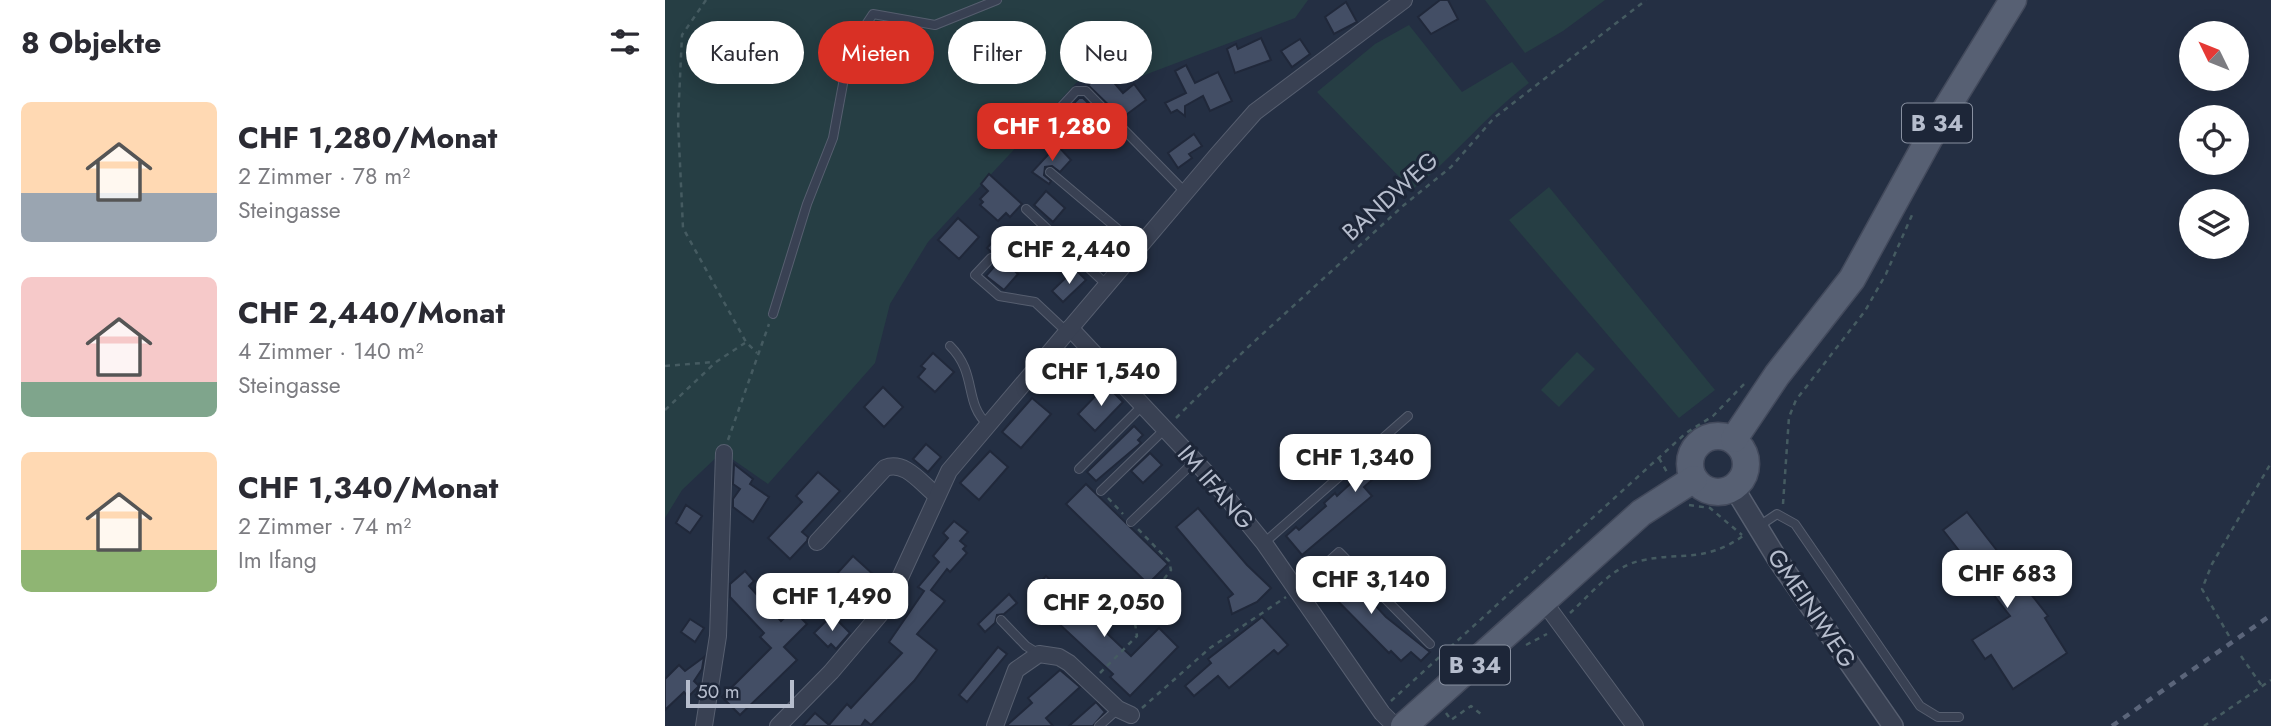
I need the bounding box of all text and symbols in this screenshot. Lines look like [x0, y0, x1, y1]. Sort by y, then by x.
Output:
text: 8 Objekte [21, 21, 161, 64]
chip: Kaufen [686, 21, 804, 84]
chip: Mieten [818, 21, 934, 84]
chip: Filter [948, 21, 1046, 84]
chip: Neu [1060, 21, 1152, 84]
north arrow [2179, 21, 2249, 91]
map controls [2179, 21, 2249, 259]
icon: filters [606, 23, 644, 61]
pin: CHF 1,280 [972, 104, 1132, 163]
road number: B 34 [1902, 104, 1972, 142]
button: locate [2179, 105, 2249, 175]
text: CHF 1,280 [993, 109, 1111, 143]
text: CHF 1,280/Monat [238, 116, 497, 159]
icon: home [77, 130, 161, 214]
street label: BANDWEG [1334, 143, 1446, 249]
text: 2 Zimmer · 78 m² [238, 159, 410, 193]
button: layers [2179, 189, 2249, 259]
text: Steingasse [238, 193, 341, 227]
pin: CHF 2,440 [989, 226, 1149, 286]
text: CHF 2,440 [1007, 232, 1131, 266]
text: CHF 2,440/Monat [238, 291, 505, 334]
icon: home [77, 305, 161, 389]
text: 4 Zimmer · 140 m² [238, 334, 424, 368]
pin: CHF 1,540 [1021, 348, 1181, 408]
text: CHF 1,540 [1041, 354, 1161, 388]
text: Steingasse [238, 368, 341, 402]
pin: CHF 1,340 [1275, 434, 1435, 494]
street label: IM IFANG [1169, 437, 1263, 537]
text: CHF 1,340 [1296, 440, 1414, 474]
text: CHF 1,340/Monat [238, 466, 498, 509]
icon: home [77, 480, 161, 564]
text: 2 Zimmer · 74 m² [238, 509, 411, 543]
street label: GMEINIWEG [1759, 541, 1865, 675]
text: Im Ifang [238, 543, 317, 577]
pin: CHF 683 [1942, 550, 2072, 610]
pin: CHF 3,140 [1291, 556, 1451, 616]
text: CHF 683 [1958, 556, 2056, 590]
text: CHF 3,140 [1312, 562, 1430, 596]
pin: CHF 1,490 [752, 574, 912, 633]
text: CHF 1,490 [772, 579, 892, 613]
pin: CHF 2,050 [1024, 580, 1184, 639]
text: CHF 2,050 [1043, 585, 1165, 619]
road number: B 34 [1440, 646, 1510, 684]
scale bar [686, 677, 795, 709]
text: 50 m [697, 678, 740, 705]

